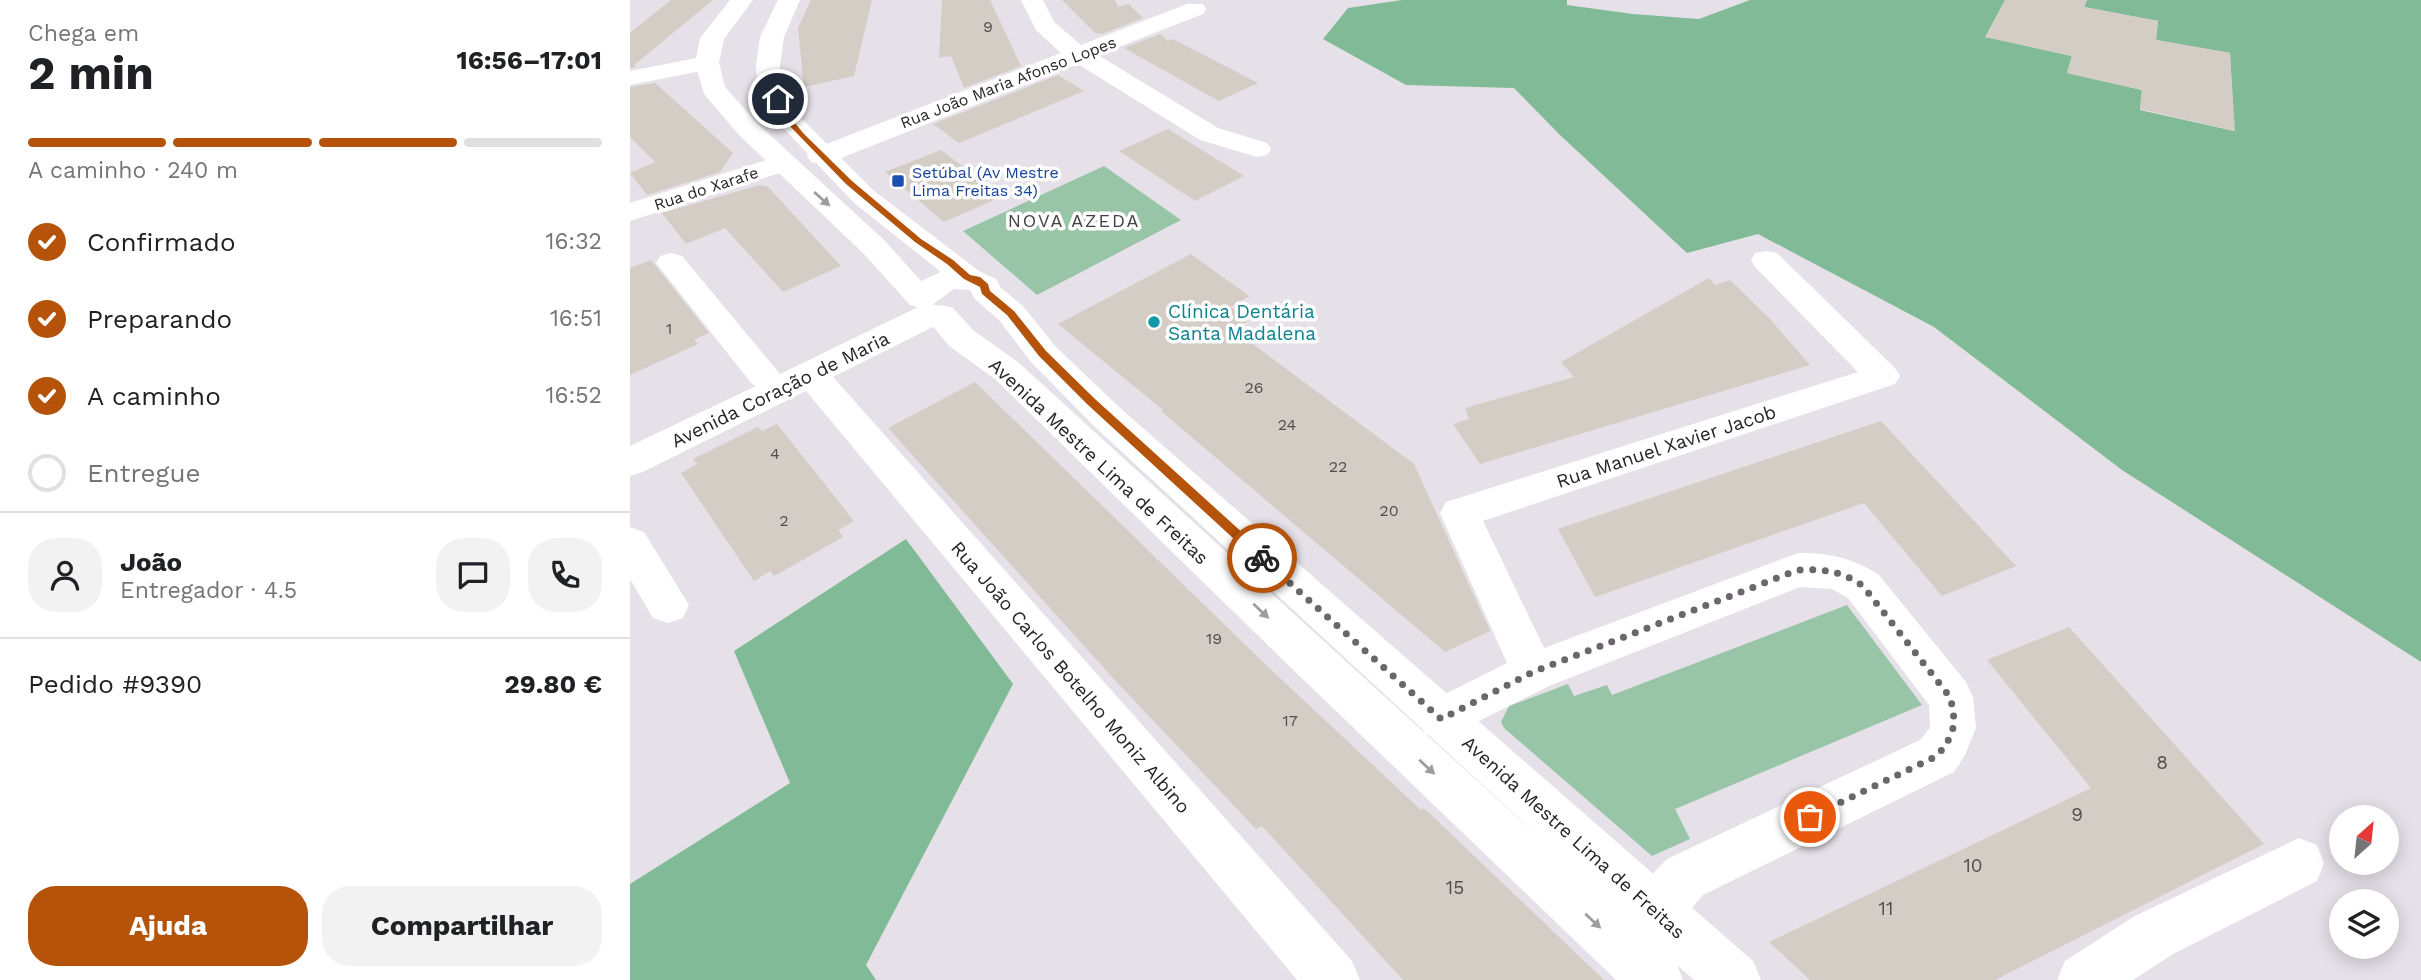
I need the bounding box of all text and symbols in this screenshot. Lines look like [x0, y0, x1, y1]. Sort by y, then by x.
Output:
house number: 9 [983, 17, 993, 36]
text: Chega em [28, 20, 139, 47]
street label: Rua João Maria Afonso Lopes [898, 32, 1119, 132]
text: 16:56–17:01 [456, 45, 602, 75]
text: 2 min [28, 46, 154, 100]
pin [748, 69, 808, 129]
icon: home [759, 80, 797, 118]
text: A caminho · 240 m [28, 157, 238, 184]
street label: Rua do Xarafe [652, 163, 761, 214]
place label: Setúbal (Av Mestre Lima Freitas 34) [912, 163, 1059, 200]
marker: Setúbal (Av Mestre Lima Freitas 34) [890, 173, 906, 189]
one-way arrow [813, 191, 830, 207]
district label: NOVA AZEDA [1008, 210, 1140, 231]
icon: check [28, 223, 66, 261]
text: Confirmado [87, 227, 236, 257]
text: 16:32 [545, 228, 602, 255]
icon: check [28, 300, 66, 338]
place label: Clínica Dentária Santa Madalena [1168, 300, 1316, 345]
text: Preparando [87, 304, 232, 334]
text: 16:51 [550, 305, 602, 332]
marker: Clínica Dentária Santa Madalena [1146, 314, 1162, 330]
house number: 1 [666, 319, 672, 338]
street label: Avenida Coração de Maria [667, 326, 893, 452]
street label: Avenida Mestre Lima de Freitas [984, 353, 1213, 569]
icon: check [28, 377, 66, 415]
house number: 26 [1244, 378, 1264, 397]
text: A caminho [87, 381, 221, 411]
text: 16:52 [545, 382, 602, 409]
street label: Rua Manuel Xavier Jacob [1553, 400, 1779, 493]
house number: 24 [1278, 415, 1297, 434]
house number: 4 [770, 444, 780, 463]
house number: 22 [1329, 457, 1347, 476]
text: Entregue [87, 458, 200, 488]
house number: 20 [1379, 501, 1399, 520]
house number: 2 [779, 511, 789, 530]
courier [1227, 523, 1297, 593]
street label: Rua João Carlos Botelho Moniz Albino [946, 537, 1195, 818]
button: person [28, 538, 102, 612]
button: chat [436, 538, 510, 612]
button: phone [528, 538, 602, 612]
icon: bike [1243, 539, 1281, 577]
text: João [120, 547, 182, 577]
text: Entregador · 4.5 [120, 577, 297, 604]
one-way arrow [1252, 603, 1269, 620]
house number: 19 [1206, 629, 1222, 648]
text: Pedido #9390 [28, 669, 202, 699]
text: 29.80 € [504, 669, 602, 699]
house number: 17 [1282, 711, 1298, 730]
street label: Avenida Mestre Lima de Freitas [1458, 731, 1690, 944]
house number: 8 [2156, 751, 2168, 774]
one-way arrow [1418, 758, 1435, 774]
pin [1780, 787, 1840, 847]
icon: bag [1791, 798, 1829, 836]
house number: 9 [2071, 803, 2083, 826]
north arrow [2329, 805, 2399, 875]
map controls [2329, 805, 2399, 959]
house number: 10 [1963, 854, 1983, 877]
house number: 15 [1446, 876, 1464, 899]
button: Ajuda [28, 886, 308, 966]
button: Compartilhar [322, 886, 602, 966]
button: layers [2329, 889, 2399, 959]
house number: 11 [1879, 897, 1893, 920]
one-way arrow [1584, 913, 1601, 929]

